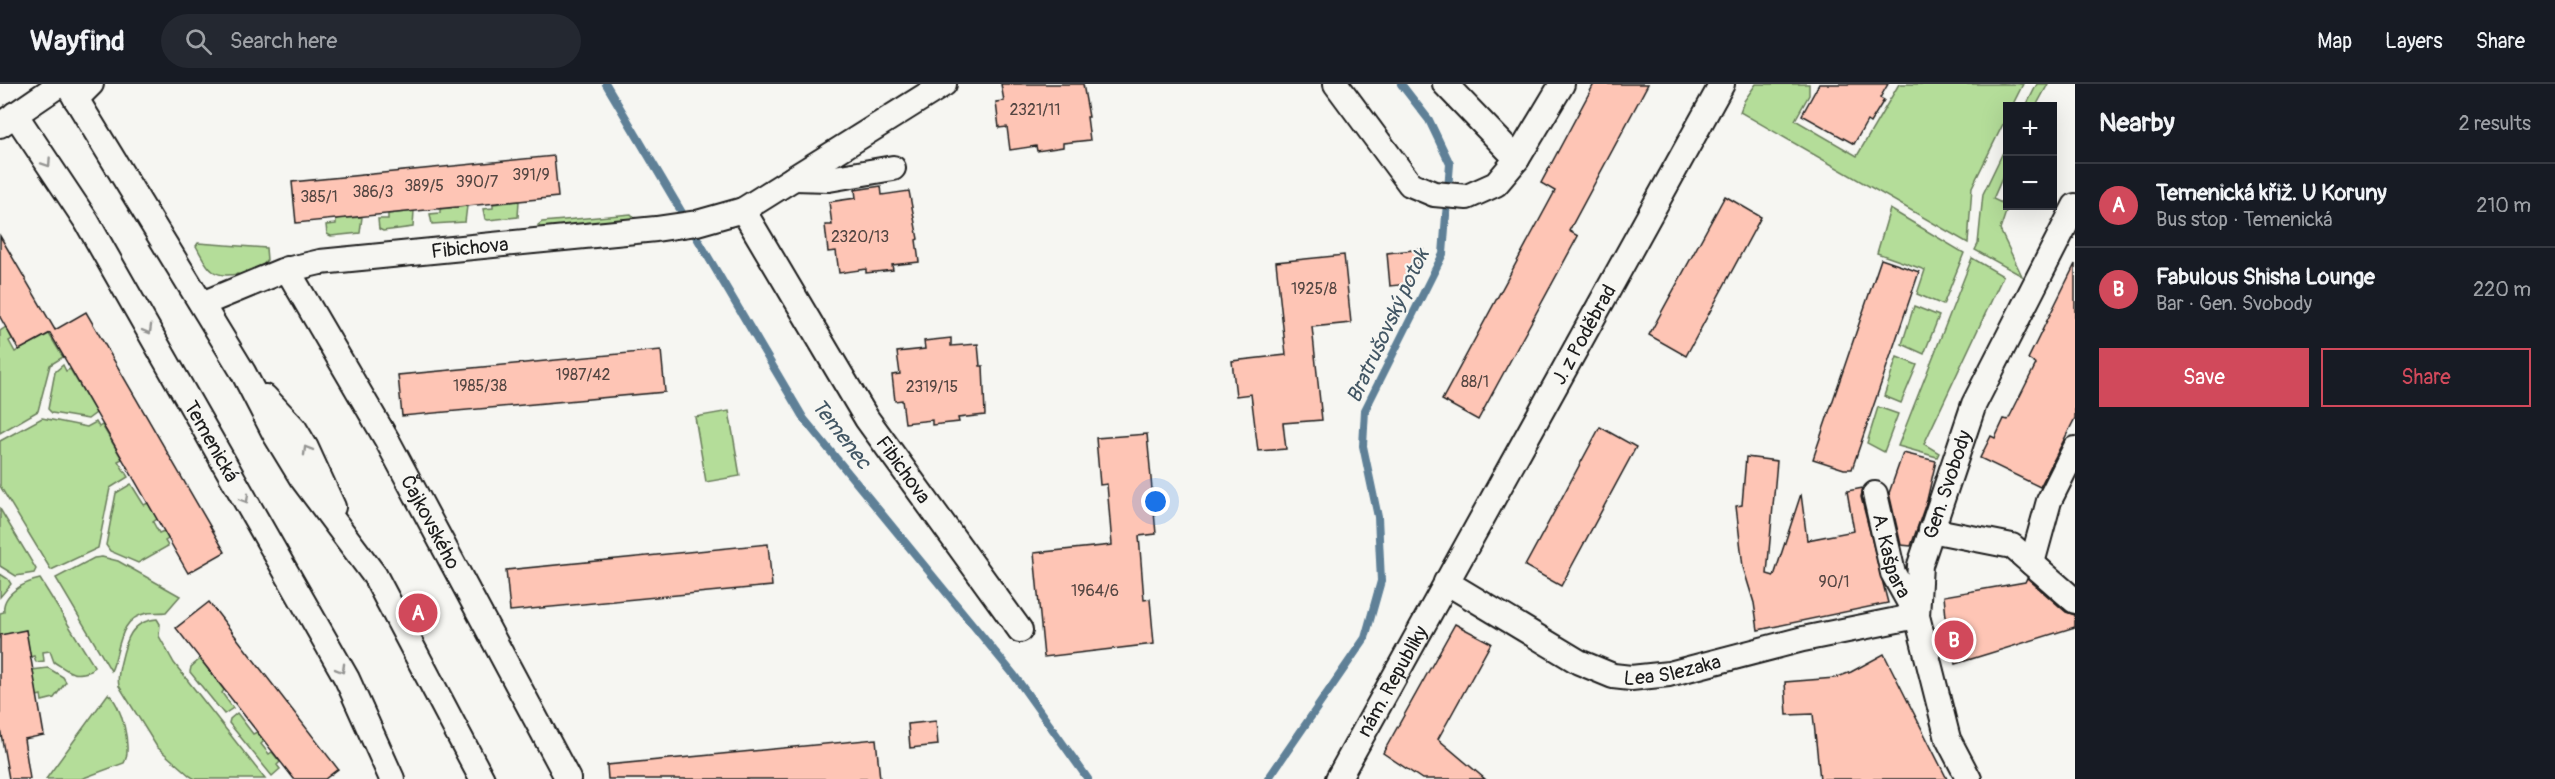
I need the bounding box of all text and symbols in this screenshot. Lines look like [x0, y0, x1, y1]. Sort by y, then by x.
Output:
search box [161, 14, 581, 68]
text: Wayfind [30, 24, 125, 59]
icon: search [182, 25, 215, 58]
text: Search here [230, 27, 337, 55]
text: Map [2317, 28, 2352, 55]
text: Layers [2385, 28, 2443, 55]
text: Share [2476, 28, 2525, 55]
house number: 2321/11 [1010, 100, 1060, 120]
map controls [2003, 102, 2057, 210]
button: + [2003, 102, 2057, 156]
text: Nearby [2099, 107, 2175, 139]
text: 2 results [2459, 111, 2531, 136]
button: − [2003, 156, 2057, 210]
one-way arrow [40, 157, 52, 167]
house number: 391/9 [512, 165, 550, 185]
house number: 390/7 [456, 172, 499, 192]
house number: 389/5 [404, 176, 444, 196]
text: Temenická křiž. U Koruny [2156, 179, 2387, 207]
house number: 386/3 [353, 182, 394, 202]
house number: 385/1 [300, 187, 338, 207]
text: A [2112, 193, 2125, 218]
text: 210 m [2476, 193, 2531, 218]
text: Bus stop · Temenická [2156, 207, 2333, 232]
house number: 2320/13 [831, 227, 889, 247]
street label: Fibichova [430, 231, 510, 264]
water label: Bratrušovský potok [1341, 243, 1436, 407]
text: Fabulous Shisha Lounge [2156, 263, 2375, 291]
text: B [2113, 277, 2124, 302]
text: 220 m [2473, 277, 2531, 302]
house number: 1925/8 [1291, 279, 1337, 299]
street label: J. z Poděbrad [1546, 280, 1621, 389]
text: Bar · Gen. Svobody [2156, 291, 2312, 316]
one-way arrow [141, 324, 153, 334]
button: Save [2099, 348, 2309, 407]
button: Share [2321, 348, 2531, 407]
house number: 1987/42 [556, 365, 611, 385]
house number: 88/1 [1461, 372, 1489, 392]
house number: 1985/38 [453, 376, 507, 396]
house number: 2319/15 [906, 377, 958, 397]
water label: Temenec [805, 393, 878, 476]
street label: Temenická [179, 396, 245, 486]
street label: Gen. Svobody [1917, 426, 1977, 542]
street label: Fibichova [871, 431, 937, 508]
one-way arrow [303, 446, 314, 457]
street label: Čajkovského [395, 471, 466, 573]
your location [1141, 487, 1170, 516]
one-way arrow [238, 493, 249, 503]
street label: A. Kašpara [1867, 511, 1917, 602]
house number: 90/1 [1818, 572, 1850, 592]
house number: 1964/6 [1071, 581, 1119, 601]
pin: A [398, 590, 438, 636]
pin: B [1934, 618, 1974, 662]
street label: nám. Republiky [1351, 621, 1433, 741]
street label: Lea Slezaka [1622, 649, 1723, 691]
one-way arrow [334, 663, 345, 673]

